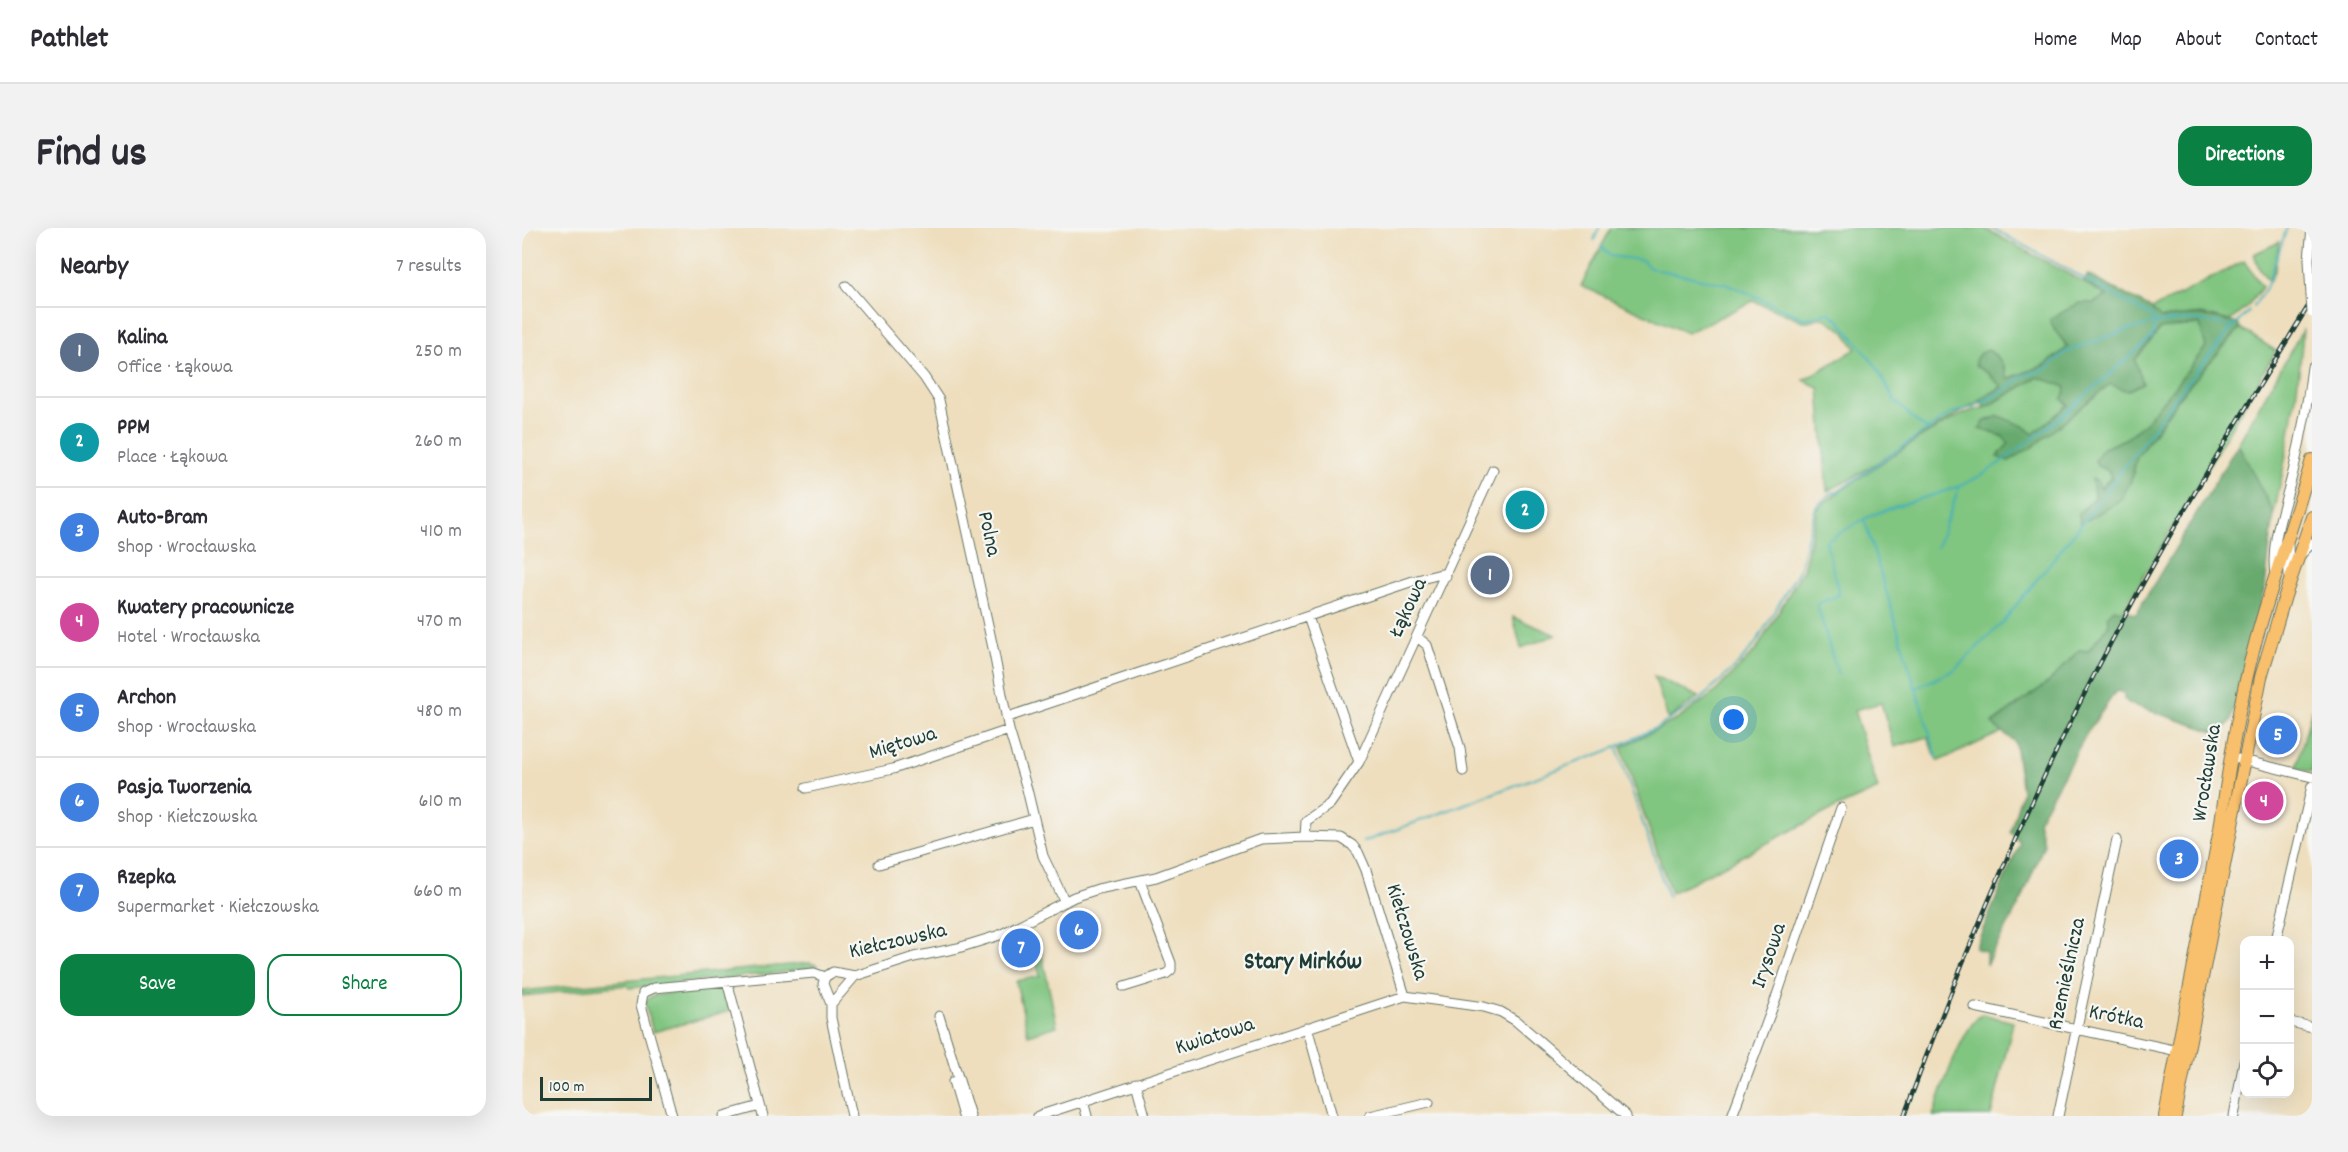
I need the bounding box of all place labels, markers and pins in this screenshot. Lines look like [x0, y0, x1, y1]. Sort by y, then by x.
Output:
pin: 2 [1506, 488, 1544, 532]
pin: 1 [1470, 552, 1510, 598]
pin: 5 [2258, 712, 2298, 758]
pin: 4 [2244, 778, 2284, 824]
pin: 3 [2160, 836, 2198, 882]
pin: 6 [1060, 908, 1098, 952]
pin: 7 [1002, 926, 1040, 970]

